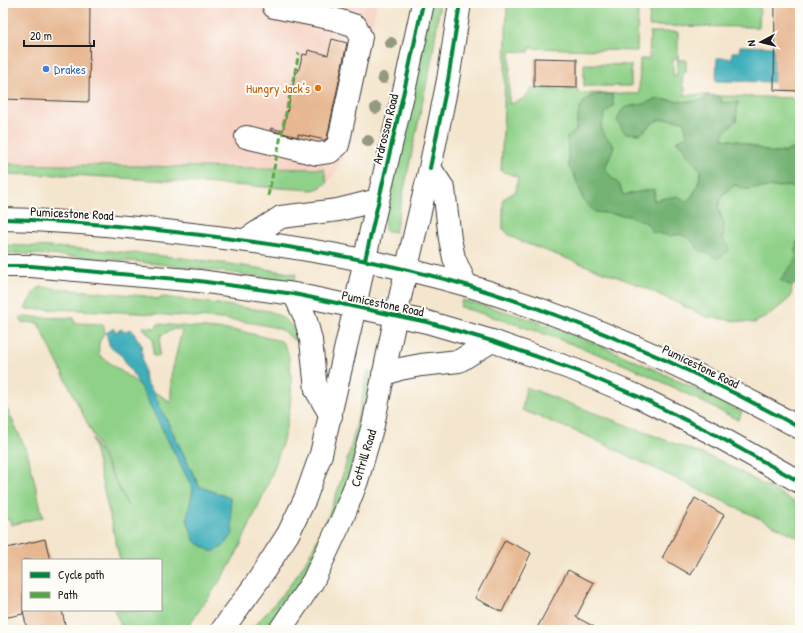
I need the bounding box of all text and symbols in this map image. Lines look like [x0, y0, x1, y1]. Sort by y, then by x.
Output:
scale bar [24, 22, 94, 48]
north arrow [741, 22, 781, 62]
text: 20 m [30, 27, 52, 44]
text: N [744, 39, 758, 47]
place label: Drakes [54, 60, 86, 78]
marker: Drakes [41, 64, 51, 74]
place label: Hungry Jack's [246, 79, 310, 97]
marker: Hungry Jack's [313, 83, 323, 93]
street label: Ardrossan Road [368, 92, 402, 166]
street label: Pumicestone Road [30, 202, 114, 224]
street label: Pumicestone Road [340, 286, 426, 320]
street label: Pumicestone Road [660, 340, 742, 392]
street label: Cottrill Road [346, 427, 380, 489]
legend [22, 559, 162, 611]
text: Cycle path [58, 566, 104, 583]
text: Path [58, 586, 78, 603]

